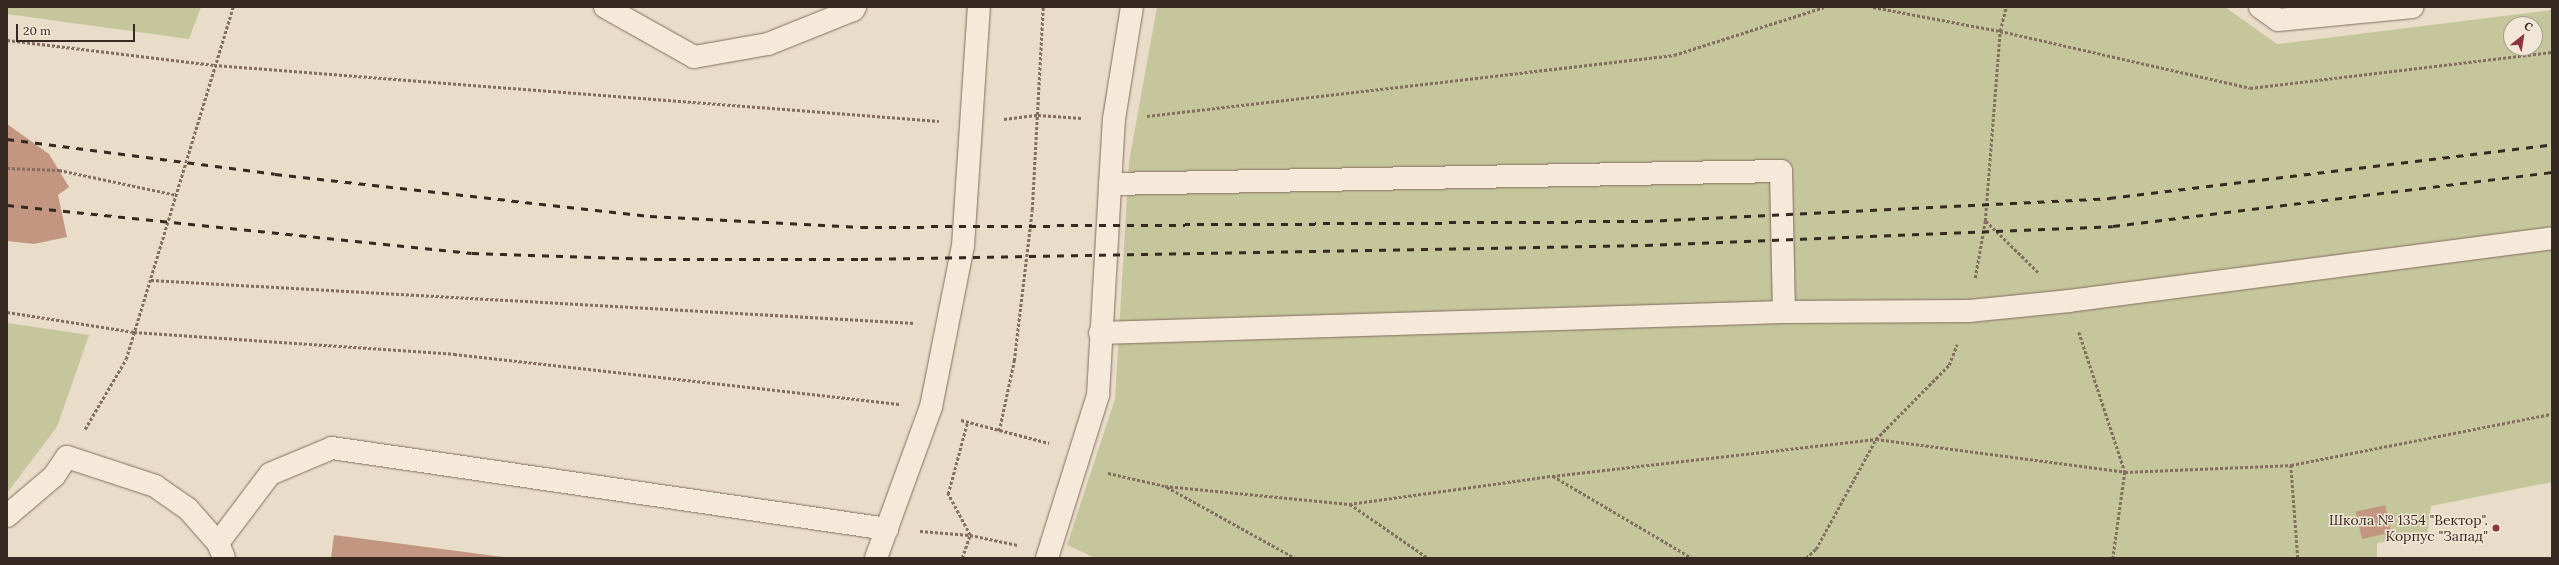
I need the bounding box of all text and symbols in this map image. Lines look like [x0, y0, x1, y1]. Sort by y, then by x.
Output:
scale bar [18, 16, 137, 42]
north arrow [2503, 16, 2543, 56]
text: С [2522, 19, 2535, 34]
text: 20 m [23, 23, 51, 38]
place label: Школа № 1354 "Вектор". Корпус "Запад" [2329, 512, 2488, 544]
marker: Школа № 1354 "Вектор". Корпус "Запад" [2491, 523, 2501, 533]

